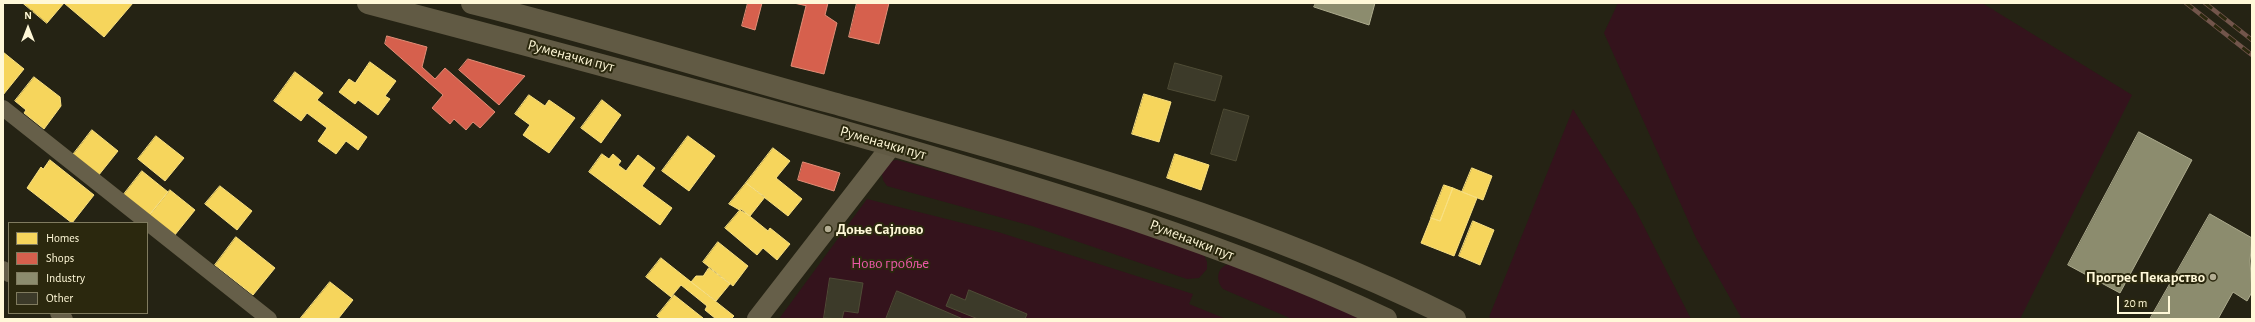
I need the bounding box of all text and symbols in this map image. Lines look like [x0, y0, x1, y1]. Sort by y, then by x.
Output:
north arrow [8, 8, 48, 48]
text: N [24, 10, 32, 21]
street label: Руменачки пут [526, 36, 616, 76]
street label: Руменачки пут [838, 122, 928, 164]
street label: Руменачки пут [1147, 216, 1237, 264]
place label: Доње Сајлово [836, 220, 923, 238]
legend [8, 222, 148, 314]
marker: Доње Сајлово [823, 224, 833, 234]
text: Homes [46, 232, 79, 244]
text: Shops [46, 252, 74, 264]
park label: Ново гробље [851, 254, 929, 272]
place label: Прогрес Пекарство [2086, 268, 2205, 286]
text: Industry [46, 272, 85, 284]
marker: Прогрес Пекарство [2208, 272, 2218, 282]
scale bar [2119, 288, 2172, 314]
text: Other [46, 292, 73, 304]
text: 20 m [2124, 297, 2147, 309]

